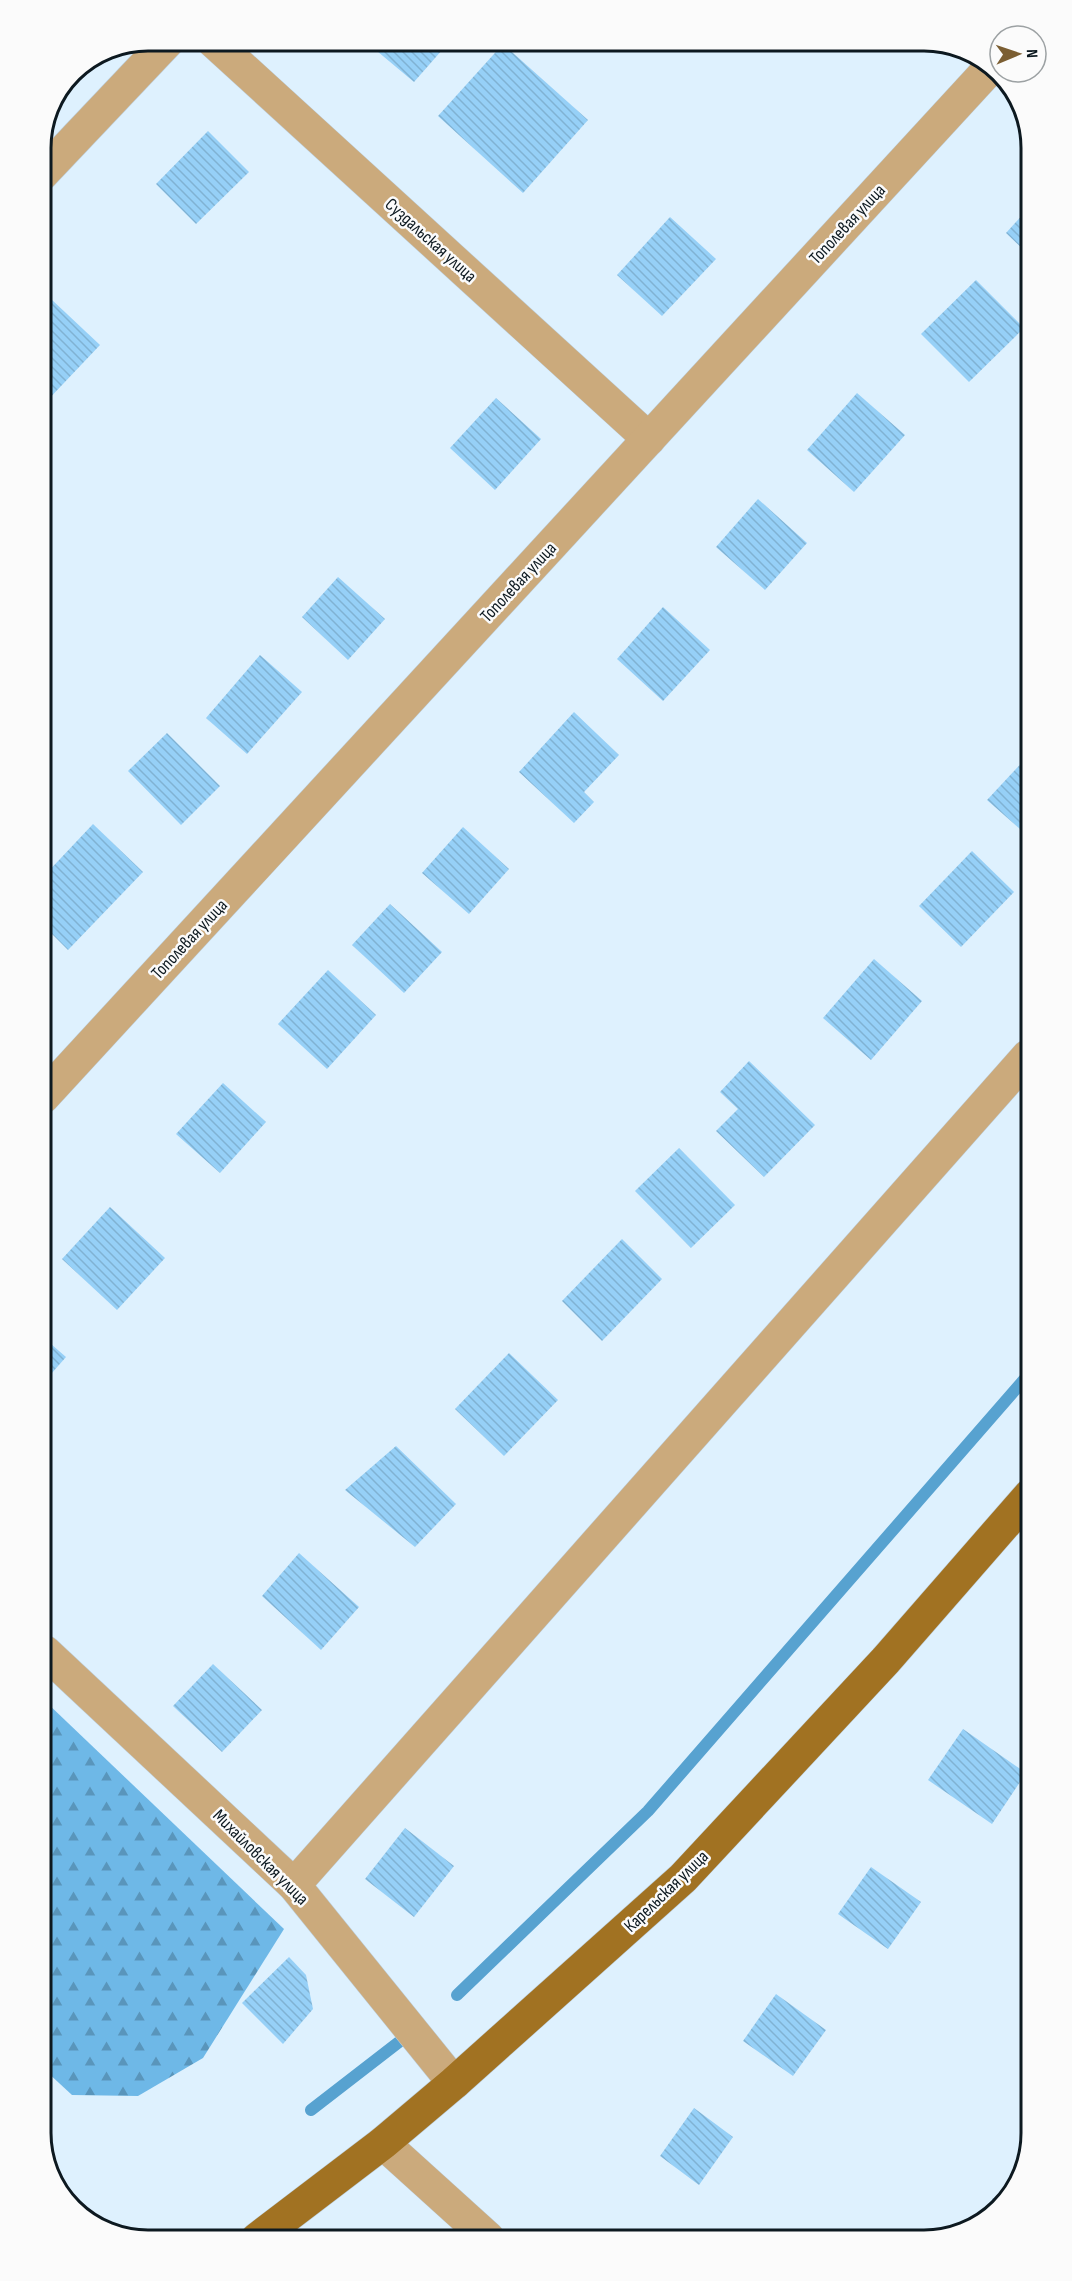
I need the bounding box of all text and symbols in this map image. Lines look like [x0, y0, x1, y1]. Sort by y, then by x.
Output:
north arrow [988, 24, 1048, 84]
text: N [1022, 49, 1041, 58]
street label: Тополевая улица [805, 180, 890, 269]
street label: Суздальская улица [381, 194, 481, 287]
street label: Тополевая улица [476, 538, 561, 627]
street label: Тополевая улица [147, 895, 232, 984]
street label: Михайловская улица [209, 1805, 313, 1910]
street label: Карельская улица [620, 1846, 713, 1937]

